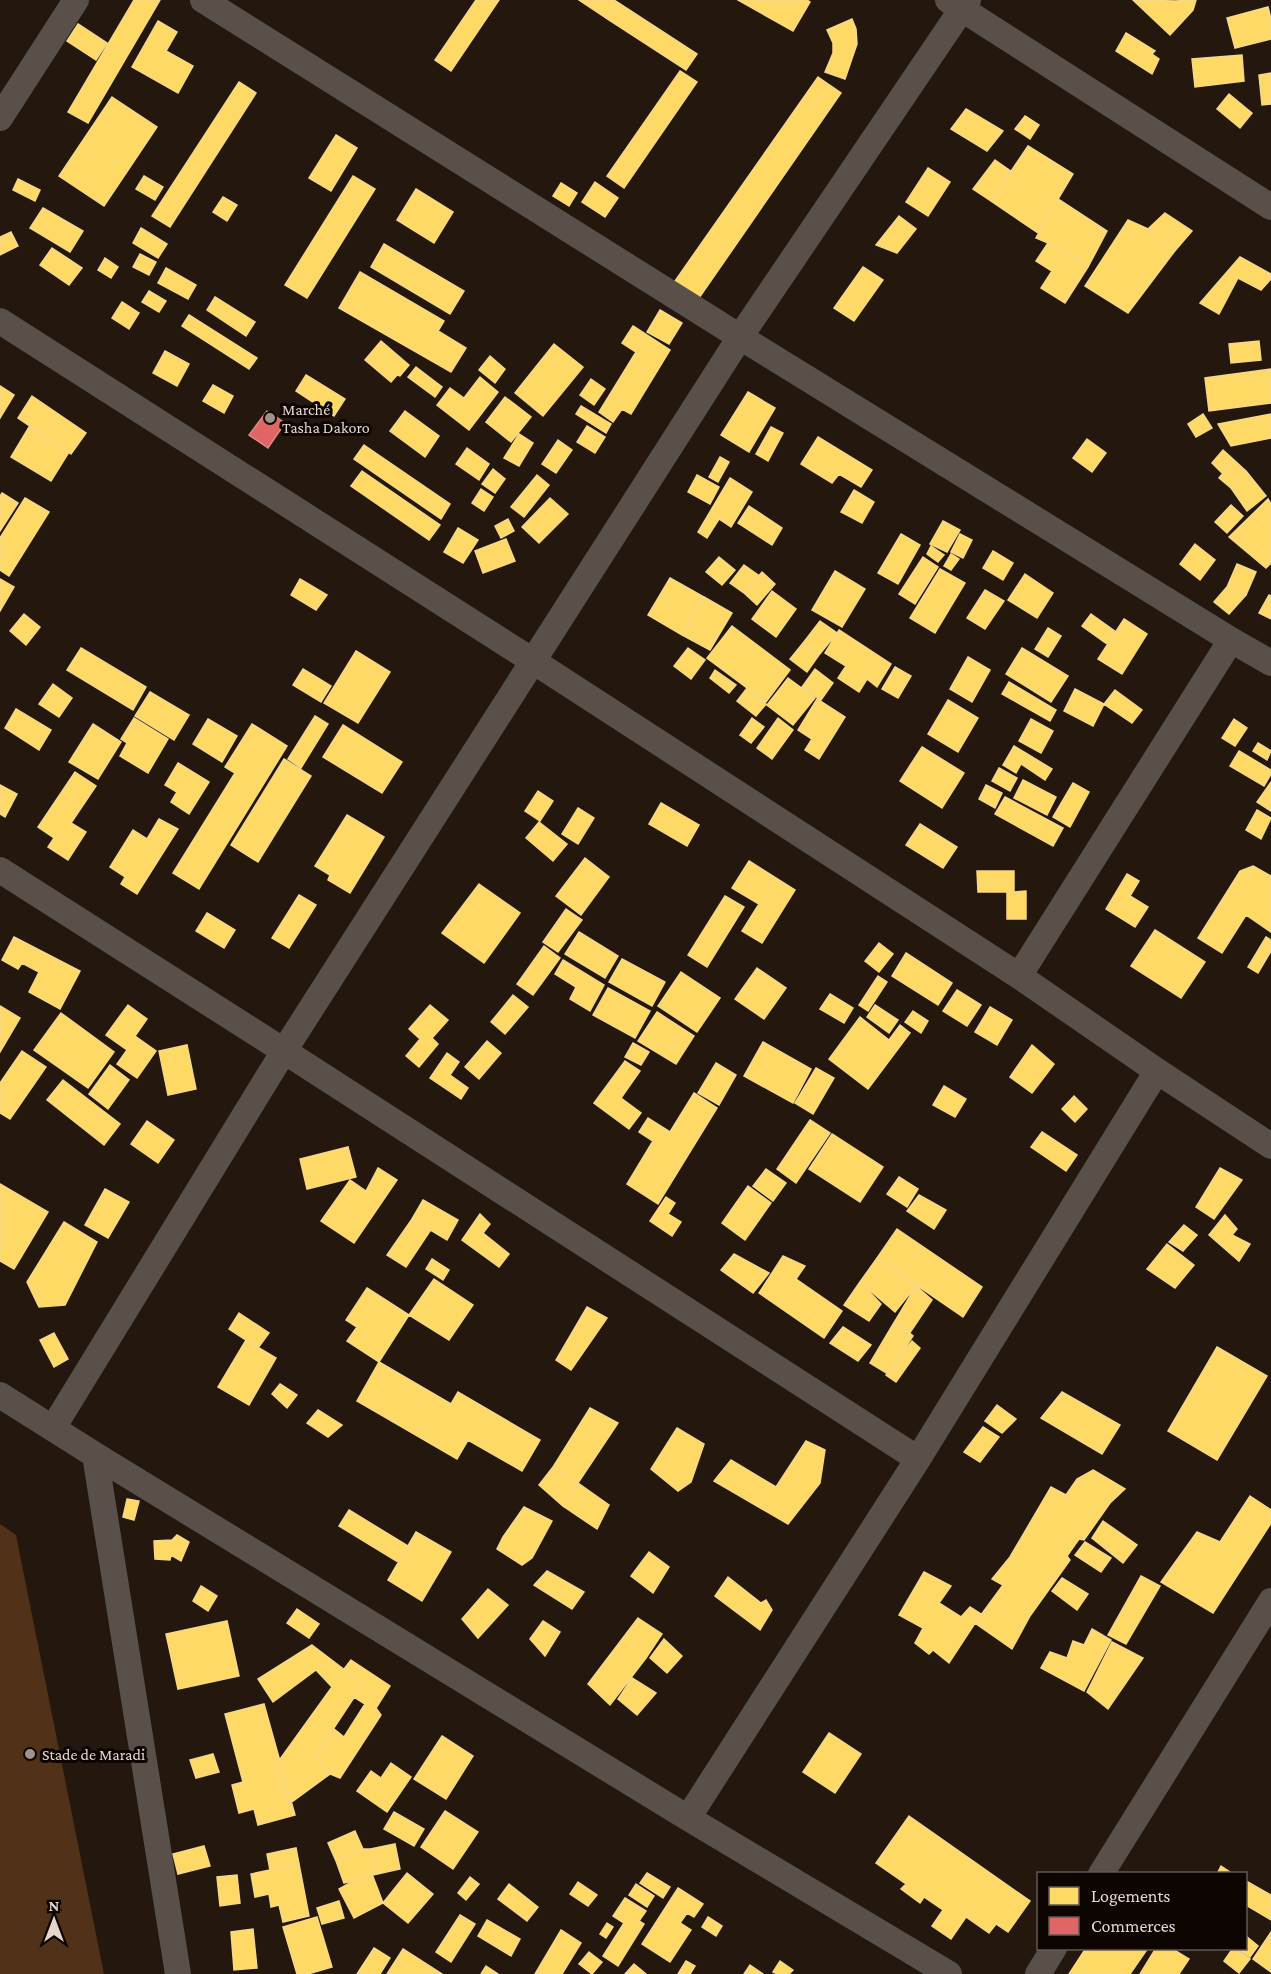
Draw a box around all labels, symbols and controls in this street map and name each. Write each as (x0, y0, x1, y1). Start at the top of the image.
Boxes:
place label: Marché Tasha Dakoro (282, 401, 370, 436)
marker: Marché Tasha Dakoro (263, 411, 277, 425)
place label: Stade de Maradi (42, 1746, 145, 1763)
marker: Stade de Maradi (23, 1747, 37, 1761)
legend (1037, 1872, 1247, 1950)
text: Logements (1091, 1886, 1170, 1906)
north arrow (24, 1890, 84, 1950)
text: N (49, 1897, 60, 1914)
text: Commerces (1091, 1916, 1176, 1936)

